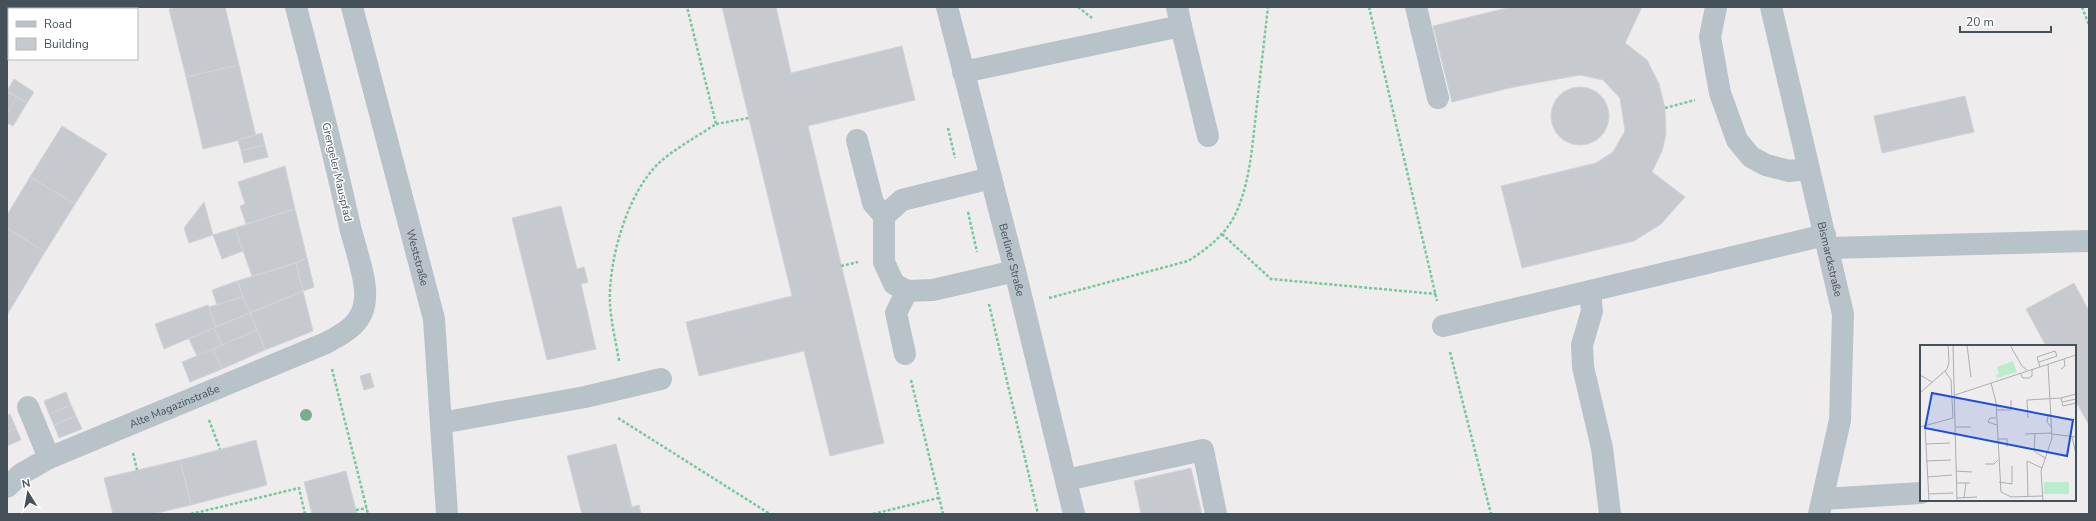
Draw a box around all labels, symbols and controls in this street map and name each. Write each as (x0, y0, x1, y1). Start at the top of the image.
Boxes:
legend (8, 8, 138, 60)
scale bar (1960, 8, 2051, 34)
text: 20 m (1966, 14, 1994, 30)
text: Road (44, 16, 72, 32)
text: Building (44, 36, 89, 52)
street label: Grengeler Mauspfad (318, 121, 356, 223)
street label: Bismarckstraße (1814, 220, 1846, 298)
street label: Berliner Straße (995, 222, 1028, 298)
street label: Weststraße (403, 228, 432, 288)
inset map (1920, 345, 2076, 501)
street label: Alte Magazinstraße (127, 380, 222, 431)
north arrow (8, 473, 48, 513)
text: N (21, 476, 32, 492)

